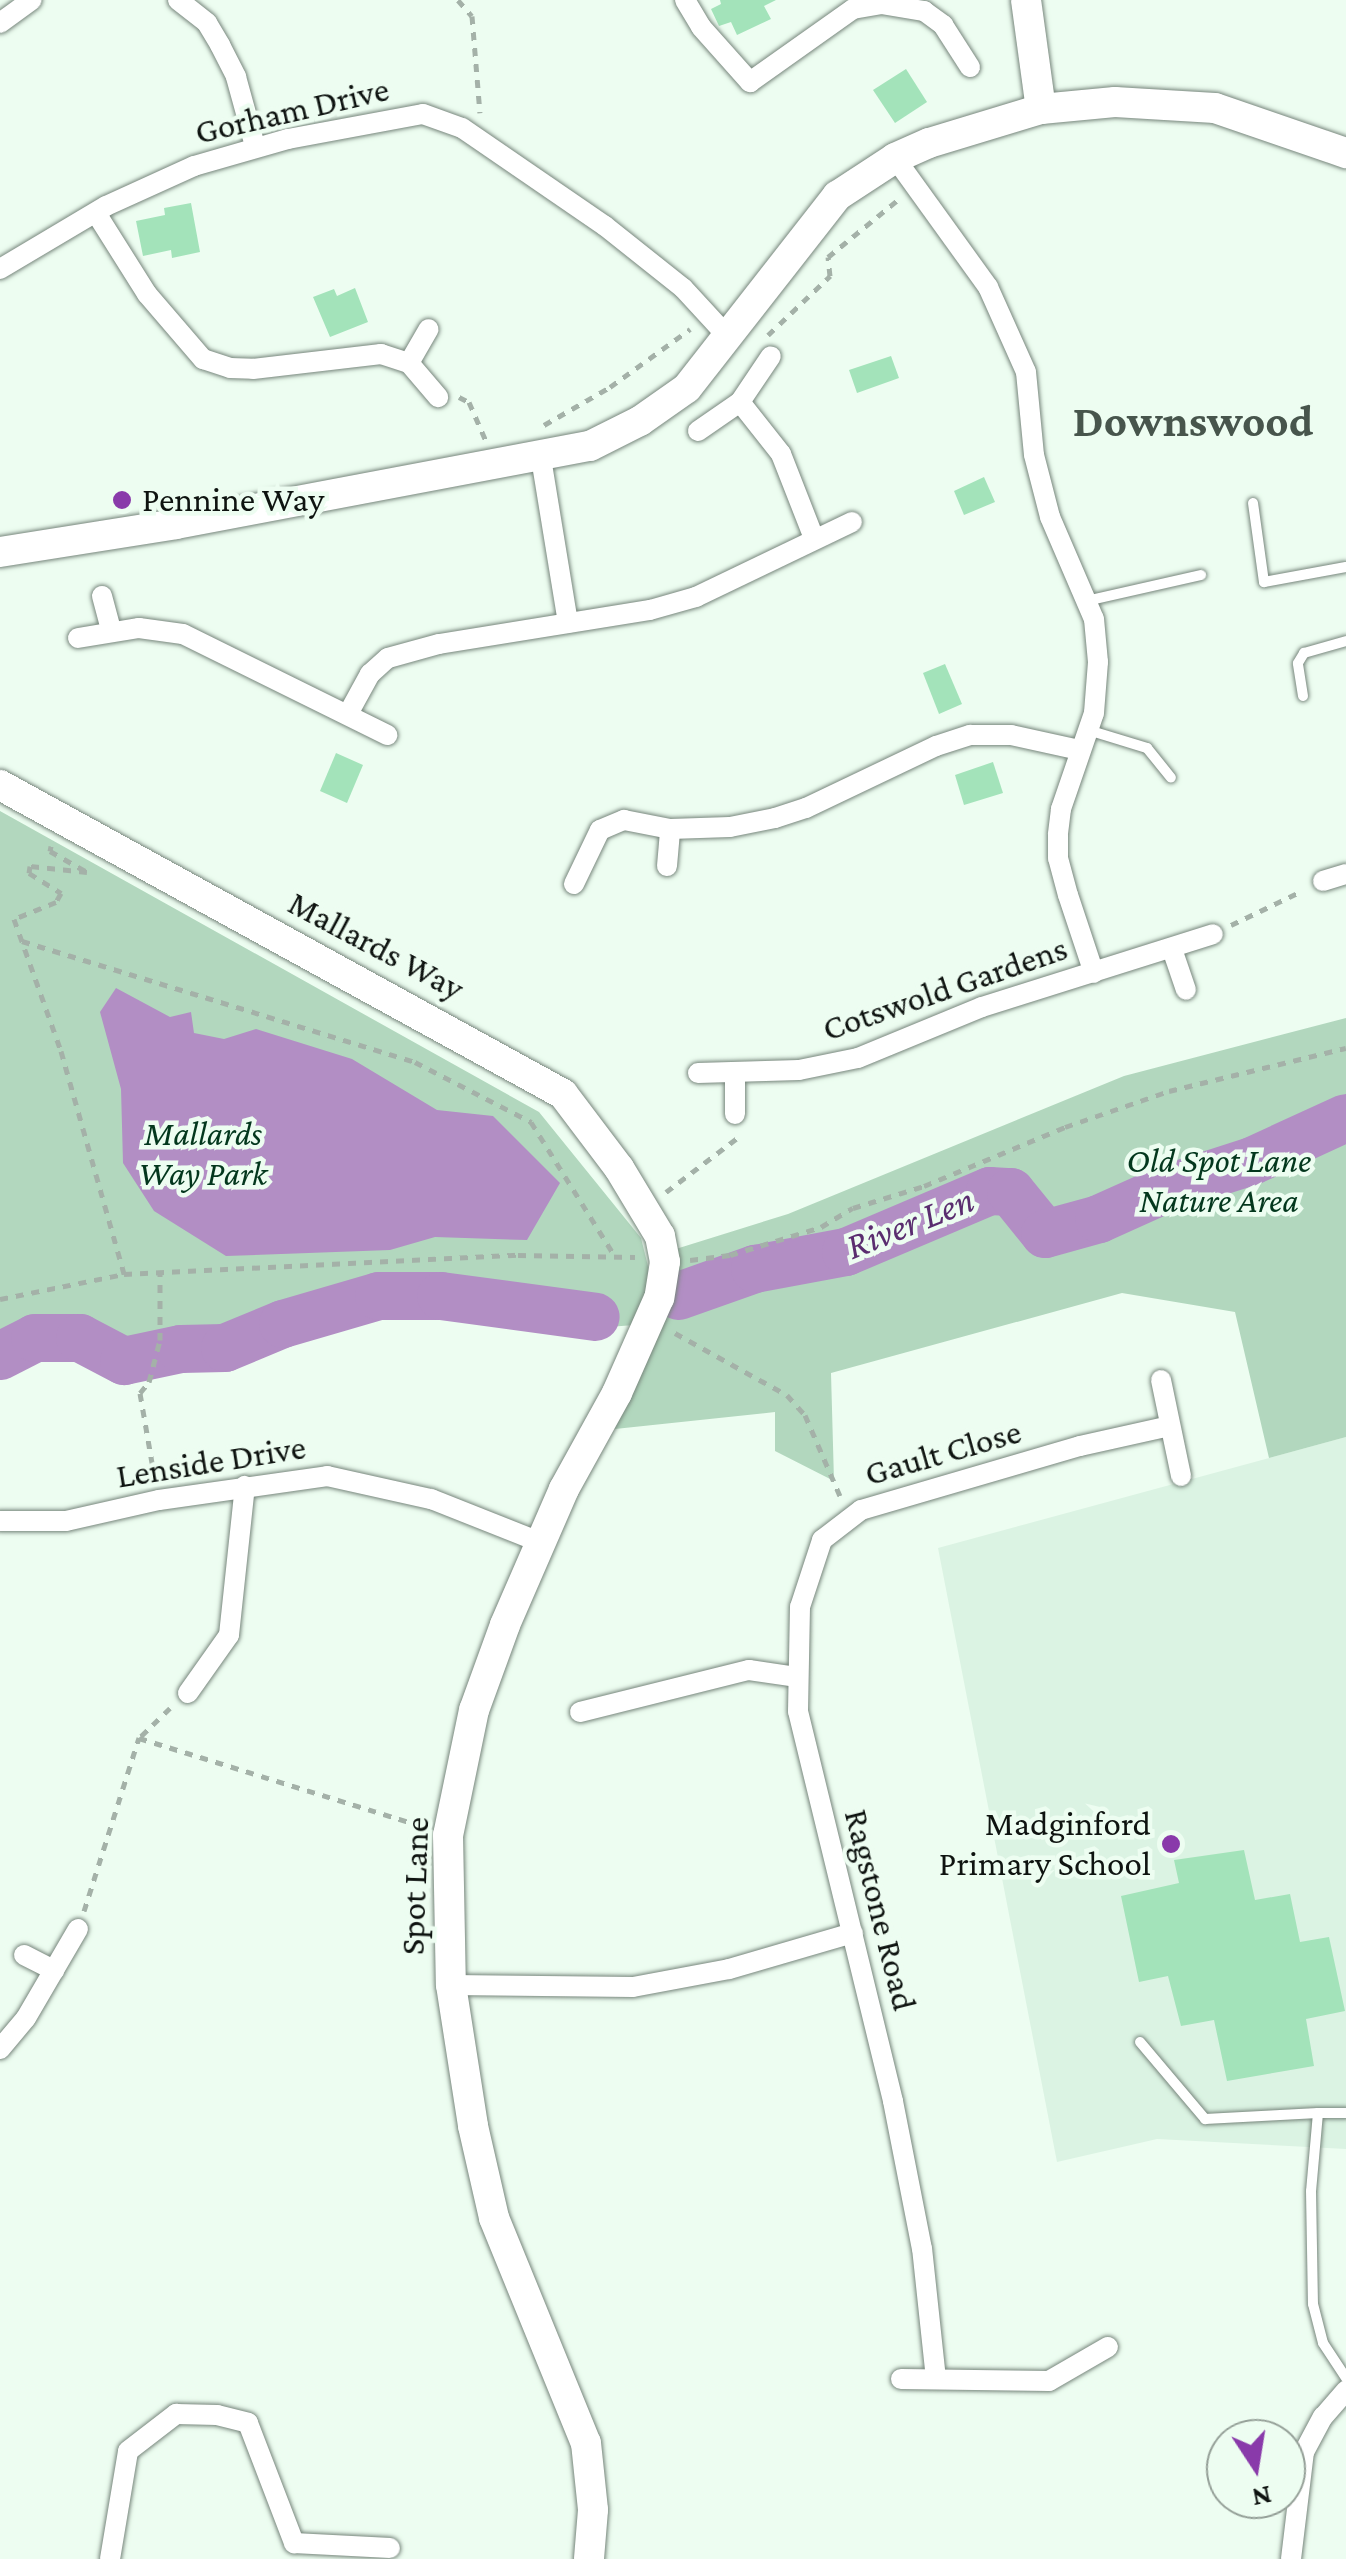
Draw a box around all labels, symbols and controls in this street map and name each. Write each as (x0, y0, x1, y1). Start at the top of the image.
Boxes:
street label: Gorham Drive (191, 68, 393, 154)
district label: Downswood (1073, 395, 1313, 449)
place label: Pennine Way (142, 479, 324, 521)
marker: Pennine Way (111, 489, 133, 511)
street label: Mallards Way (281, 882, 471, 1010)
street label: Cotswold Gardens (817, 927, 1073, 1051)
park label: Mallards Way Park (139, 1113, 267, 1195)
park label: Old Spot Lane Nature Area (1127, 1140, 1311, 1222)
water label: River Len (839, 1177, 981, 1269)
street label: Gault Close (860, 1411, 1026, 1495)
street label: Lenside Drive (113, 1426, 309, 1498)
place label: Madginford Primary School (939, 1803, 1151, 1885)
street label: Ragstone Road (835, 1805, 925, 2015)
street label: Spot Lane (392, 1816, 438, 1956)
marker: Madginford Primary School (1160, 1833, 1182, 1855)
north arrow (1206, 2419, 1306, 2519)
text: N (1249, 2480, 1274, 2514)

